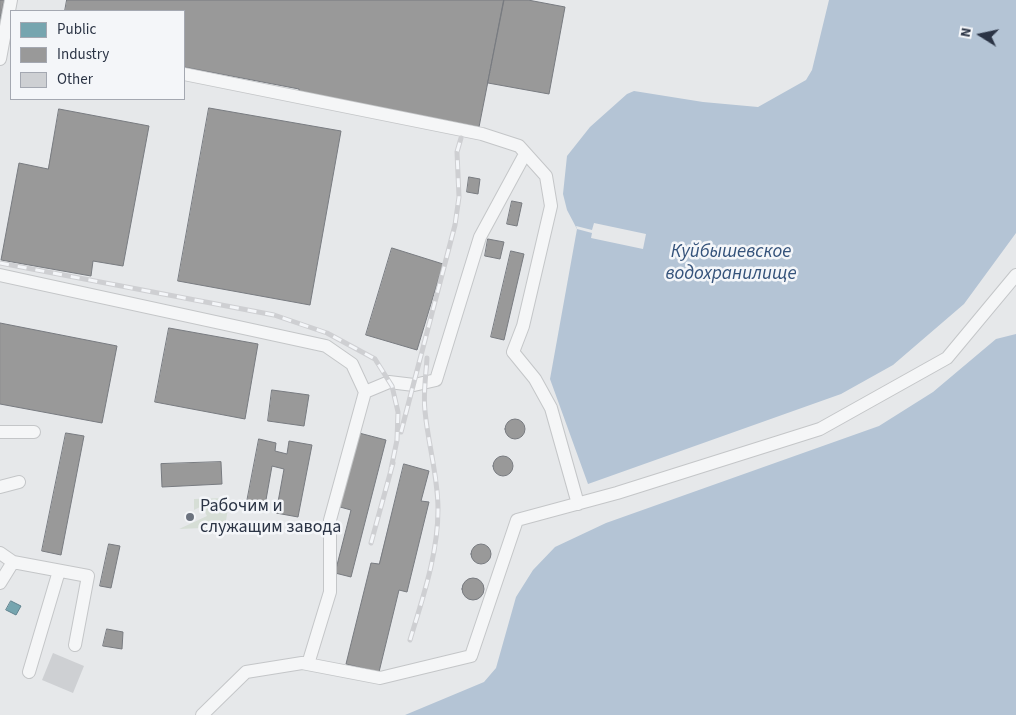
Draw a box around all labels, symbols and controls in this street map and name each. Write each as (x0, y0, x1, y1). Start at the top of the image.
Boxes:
legend (10, 10, 185, 100)
north arrow (956, 10, 1006, 60)
text: Public (57, 19, 96, 40)
text: N (956, 26, 977, 39)
text: Industry (57, 44, 109, 65)
text: Other (57, 69, 93, 90)
water label: Куйбышевское водохранилище (665, 242, 797, 286)
place label: Рабочим и служащим завода (200, 496, 341, 538)
marker: Рабочим и служащим завода (184, 511, 196, 523)

